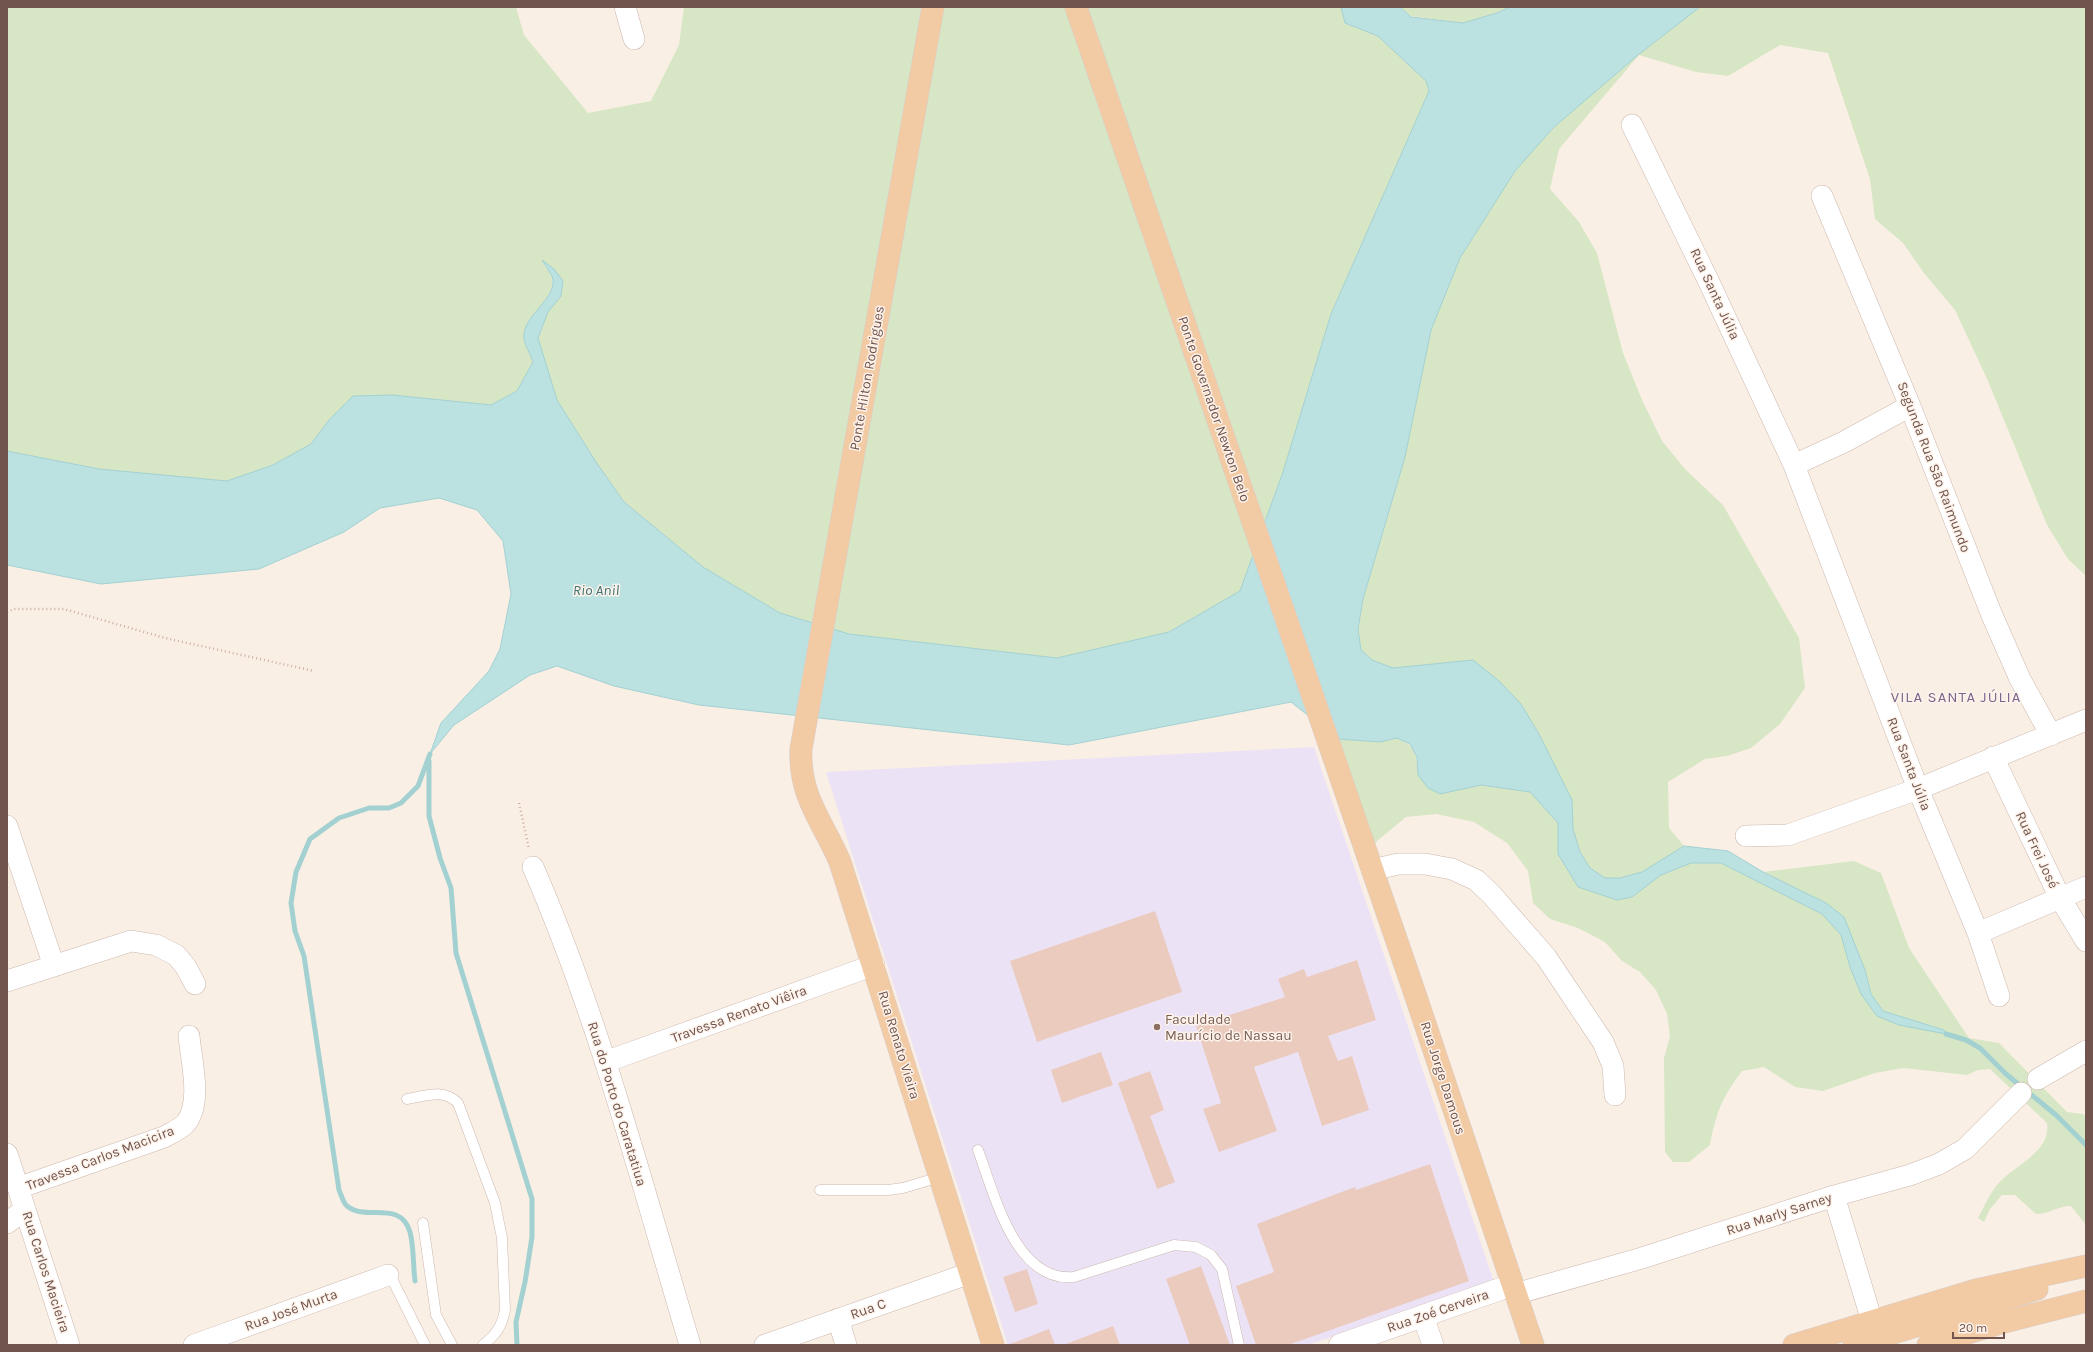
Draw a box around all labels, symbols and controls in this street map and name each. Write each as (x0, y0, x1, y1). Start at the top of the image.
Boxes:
street label: Rua Santa Júlia (1686, 246, 1744, 342)
street label: Ponte Hilton Rodrigues (846, 304, 888, 452)
street label: Ponte Governador Newton Belo (1174, 314, 1254, 504)
street label: Segunda Rua São Raimundo (1894, 379, 1974, 555)
water label: Rio Anil (573, 581, 620, 599)
district label: VILA SANTA JÚLIA (1891, 688, 2021, 706)
street label: Rua Santa Júlia (1883, 715, 1935, 813)
street label: Rua Frei José (2012, 809, 2062, 891)
street label: Travessa Renato Viêira (669, 982, 809, 1046)
street label: Rua Renato Vieira (874, 989, 924, 1101)
place label: Faculdade Maurício de Nassau (1165, 1011, 1292, 1044)
street label: Rua Jorge Damous (1417, 1019, 1469, 1137)
street label: Rua do Porto do Caratatiua (584, 1020, 650, 1188)
marker: Faculdade Maurício de Nassau (1152, 1022, 1162, 1032)
street label: Travessa Carlos Macicira (23, 1122, 177, 1194)
street label: Rua Marly Sarney (1724, 1189, 1834, 1239)
street label: Rua Carlos Macieira (18, 1209, 74, 1335)
street label: Rua José Murta (242, 1285, 340, 1335)
street label: Rua Zoé Cerveira (1385, 1286, 1491, 1336)
street label: Rua C (848, 1295, 888, 1323)
scale bar (1953, 1314, 2004, 1340)
text: 20 m (1959, 1321, 1987, 1335)

